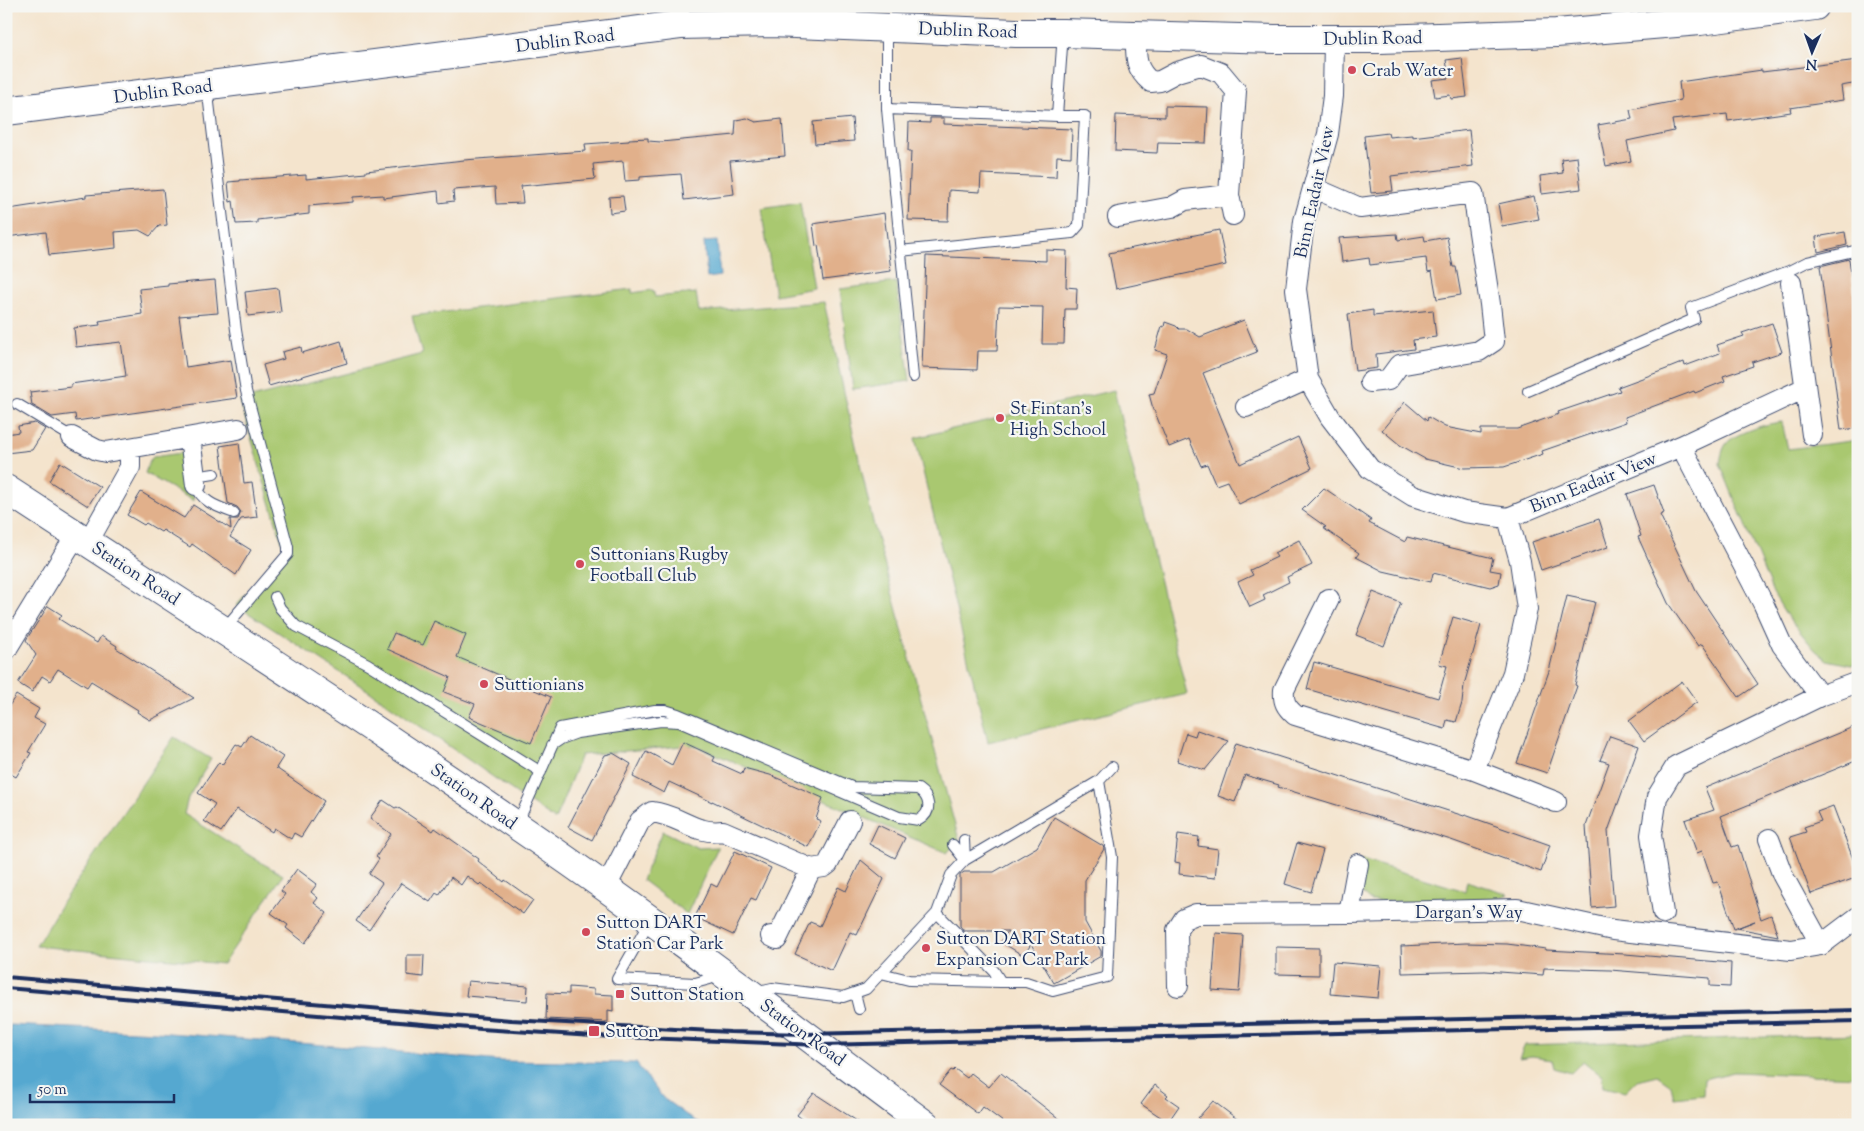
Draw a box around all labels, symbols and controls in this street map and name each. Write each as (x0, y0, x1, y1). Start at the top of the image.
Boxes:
street label: Dublin Road (918, 17, 1018, 47)
street label: Dublin Road (514, 23, 616, 61)
street label: Dublin Road (1323, 26, 1423, 54)
north arrow (1786, 28, 1836, 78)
text: N (1806, 53, 1818, 73)
place label: Crab Water (1362, 59, 1453, 85)
marker: Crab Water (1346, 64, 1358, 76)
street label: Dublin Road (112, 74, 214, 112)
street label: Binn Eadair View (1289, 123, 1343, 261)
place label: St Fintan's High School (1010, 397, 1106, 444)
marker: St Fintan's High School (994, 412, 1006, 424)
street label: Binn Eadair View (1526, 446, 1662, 521)
street label: Station Road (85, 536, 184, 613)
place label: Suttonians Rugby Football Club (590, 543, 729, 590)
marker: Suttonians Rugby Football Club (574, 558, 586, 570)
place label: Suttionians (494, 673, 584, 699)
marker: Suttionians (478, 678, 490, 690)
street label: Station Road (424, 758, 522, 837)
street label: Dargan's Way (1415, 901, 1523, 927)
place label: Sutton DART Station Car Park (596, 911, 724, 958)
marker: Sutton DART Station Car Park (580, 926, 592, 938)
place label: Sutton DART Station Expansion Car Park (936, 927, 1107, 974)
marker: Sutton DART Station Expansion Car Park (920, 942, 932, 954)
place label: Sutton Station (630, 983, 745, 1009)
marker: Sutton Station (614, 988, 626, 1000)
street label: Station Road (753, 993, 850, 1074)
place label: Sutton (605, 1020, 659, 1046)
marker: Sutton (587, 1024, 601, 1038)
scale bar (30, 1071, 174, 1103)
text: 50 m (37, 1080, 67, 1101)

